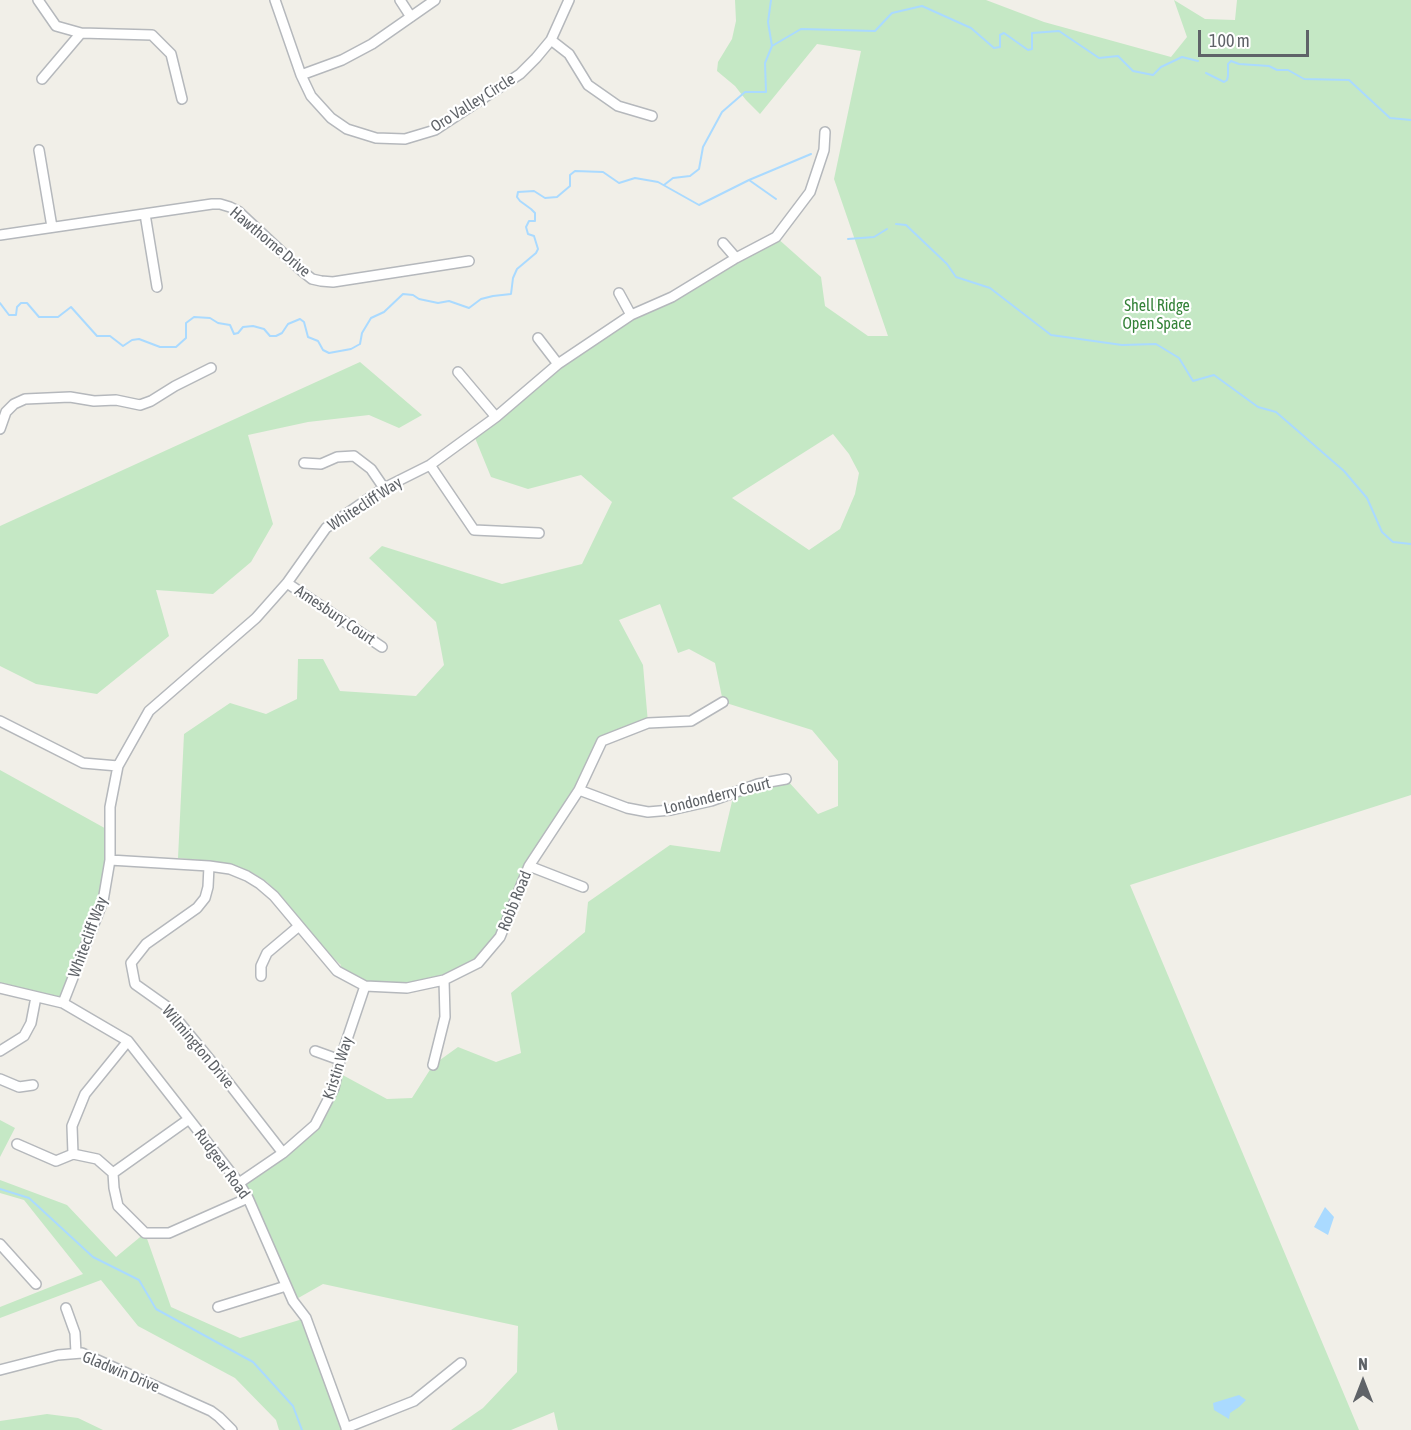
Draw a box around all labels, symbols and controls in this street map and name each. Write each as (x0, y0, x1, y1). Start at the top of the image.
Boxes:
scale bar (1201, 18, 1312, 56)
text: 100 m (1209, 30, 1250, 51)
street label: Oro Valley Circle (427, 70, 519, 136)
street label: Hawthorne Drive (226, 203, 314, 281)
park label: Shell Ridge Open Space (1122, 296, 1192, 334)
street label: Whitecliff Way (324, 473, 406, 535)
street label: Amesbury Court (291, 581, 379, 649)
street label: Londonderry Court (662, 773, 772, 819)
street label: Robb Road (494, 868, 536, 934)
street label: Whitecliff Way (65, 894, 111, 980)
street label: Wilmington Drive (158, 1002, 238, 1092)
street label: Kristin Way (319, 1034, 357, 1102)
street label: Rudgear Road (190, 1125, 254, 1203)
street label: Gladwin Drive (80, 1347, 162, 1397)
north arrow (1333, 1352, 1393, 1412)
text: N (1358, 1355, 1368, 1373)

